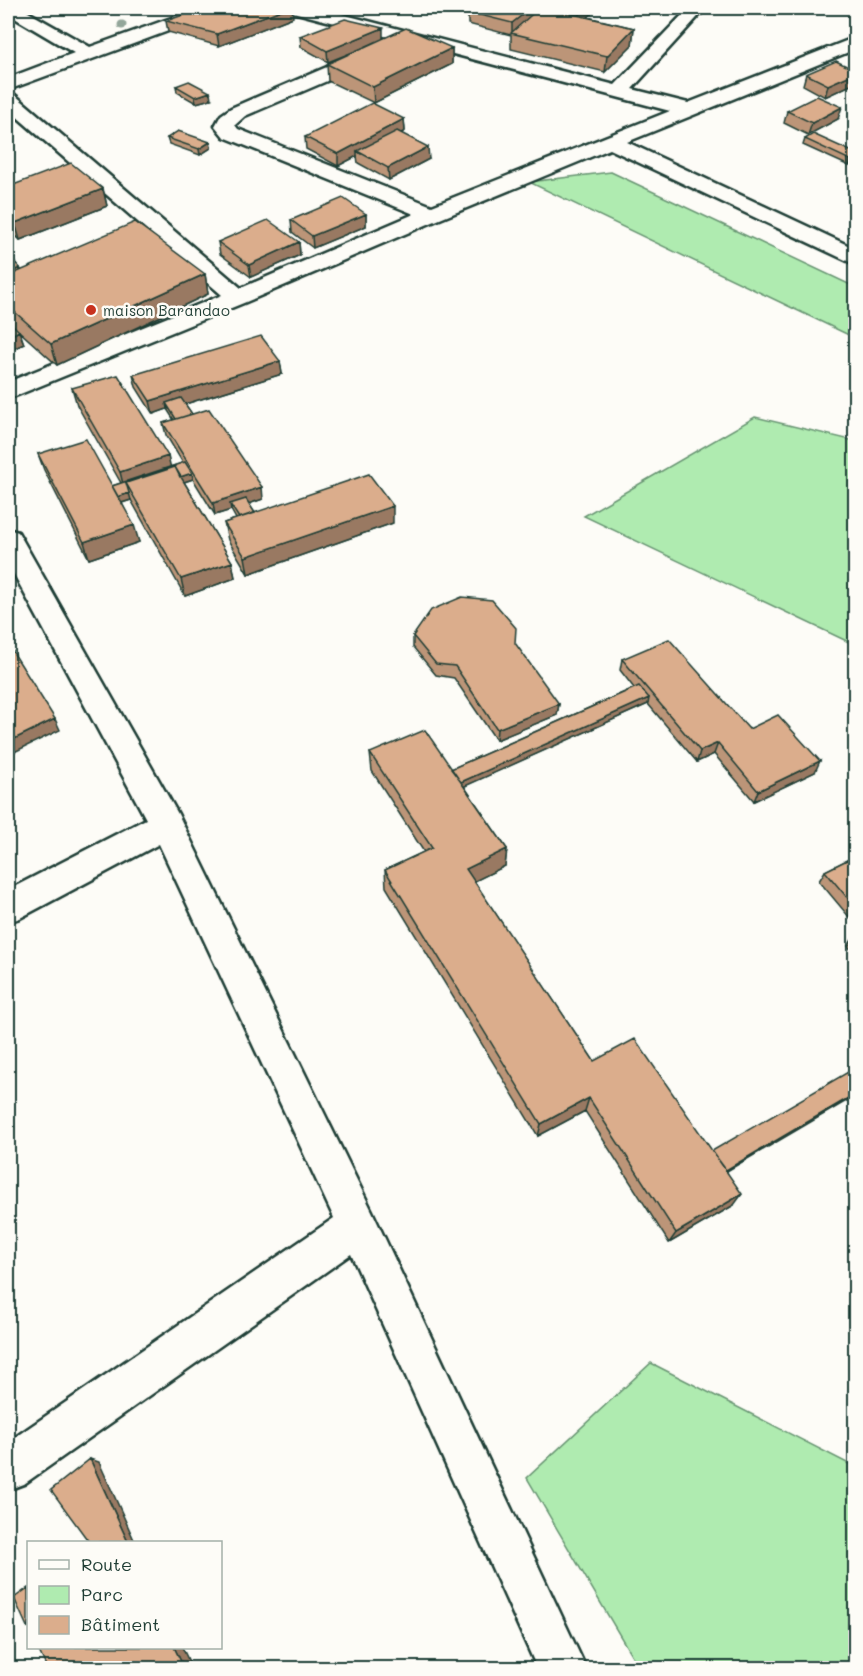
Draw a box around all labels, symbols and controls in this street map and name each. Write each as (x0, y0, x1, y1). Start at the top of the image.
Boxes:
place label: maison Barandao (103, 300, 230, 320)
marker: maison Barandao (84, 303, 98, 317)
legend (27, 1541, 222, 1649)
text: Route (81, 1552, 132, 1576)
text: Parc (81, 1582, 123, 1606)
text: Bâtiment (81, 1612, 160, 1636)

